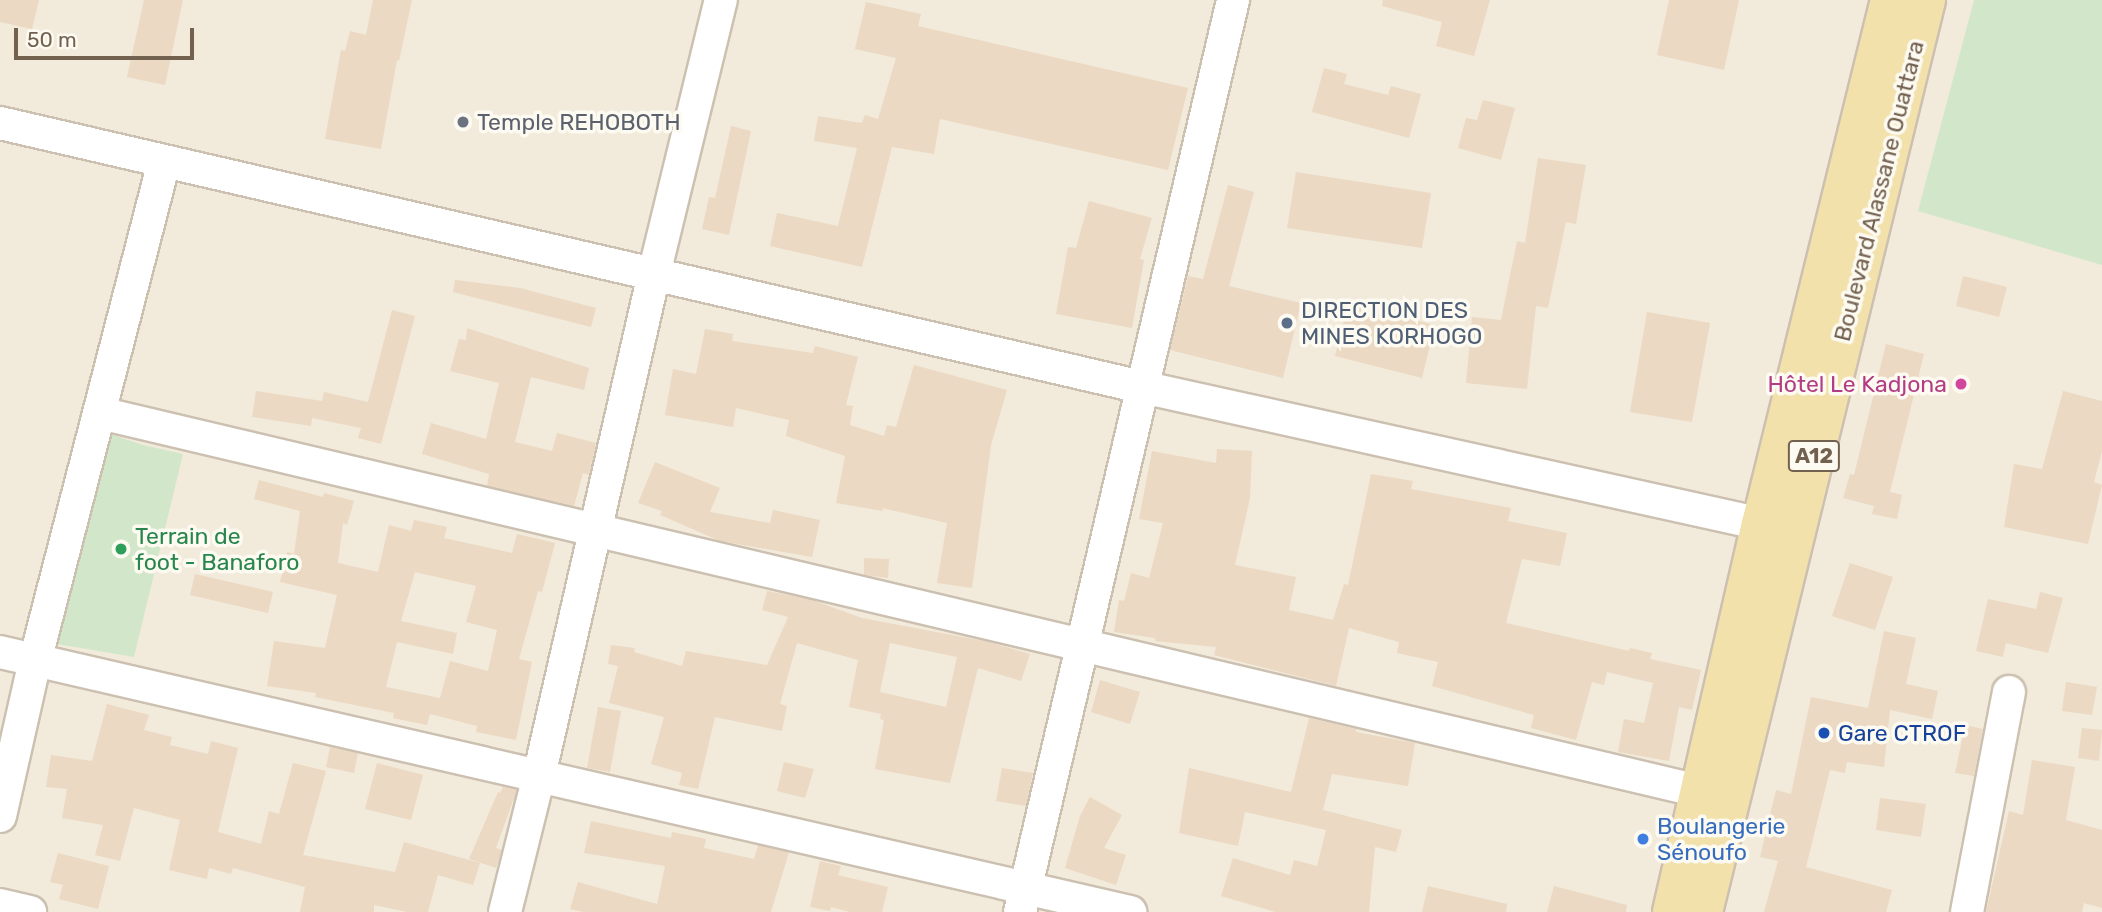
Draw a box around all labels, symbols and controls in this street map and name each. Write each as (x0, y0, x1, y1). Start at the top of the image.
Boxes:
scale bar (18, 14, 198, 58)
text: 50 m (27, 27, 77, 52)
street label: Boulevard Alassane Ouattara (1828, 38, 1930, 344)
place label: Temple REHOBOTH (477, 108, 681, 136)
marker: Temple REHOBOTH (455, 114, 471, 130)
place label: DIRECTION DES MINES KORHOGO (1301, 296, 1482, 350)
marker: DIRECTION DES MINES KORHOGO (1279, 315, 1295, 331)
place label: Hôtel Le Kadjona (1767, 370, 1947, 398)
marker: Hôtel Le Kadjona (1953, 376, 1969, 392)
road number: A12 (1788, 438, 1840, 474)
place label: Terrain de foot - Banaforo (135, 522, 299, 576)
marker: Terrain de foot - Banaforo (113, 541, 129, 557)
place label: Gare CTROF (1838, 719, 1966, 747)
marker: Gare CTROF (1816, 725, 1832, 741)
place label: Boulangerie Sénoufo (1657, 812, 1785, 866)
marker: Boulangerie Sénoufo (1635, 831, 1651, 847)

